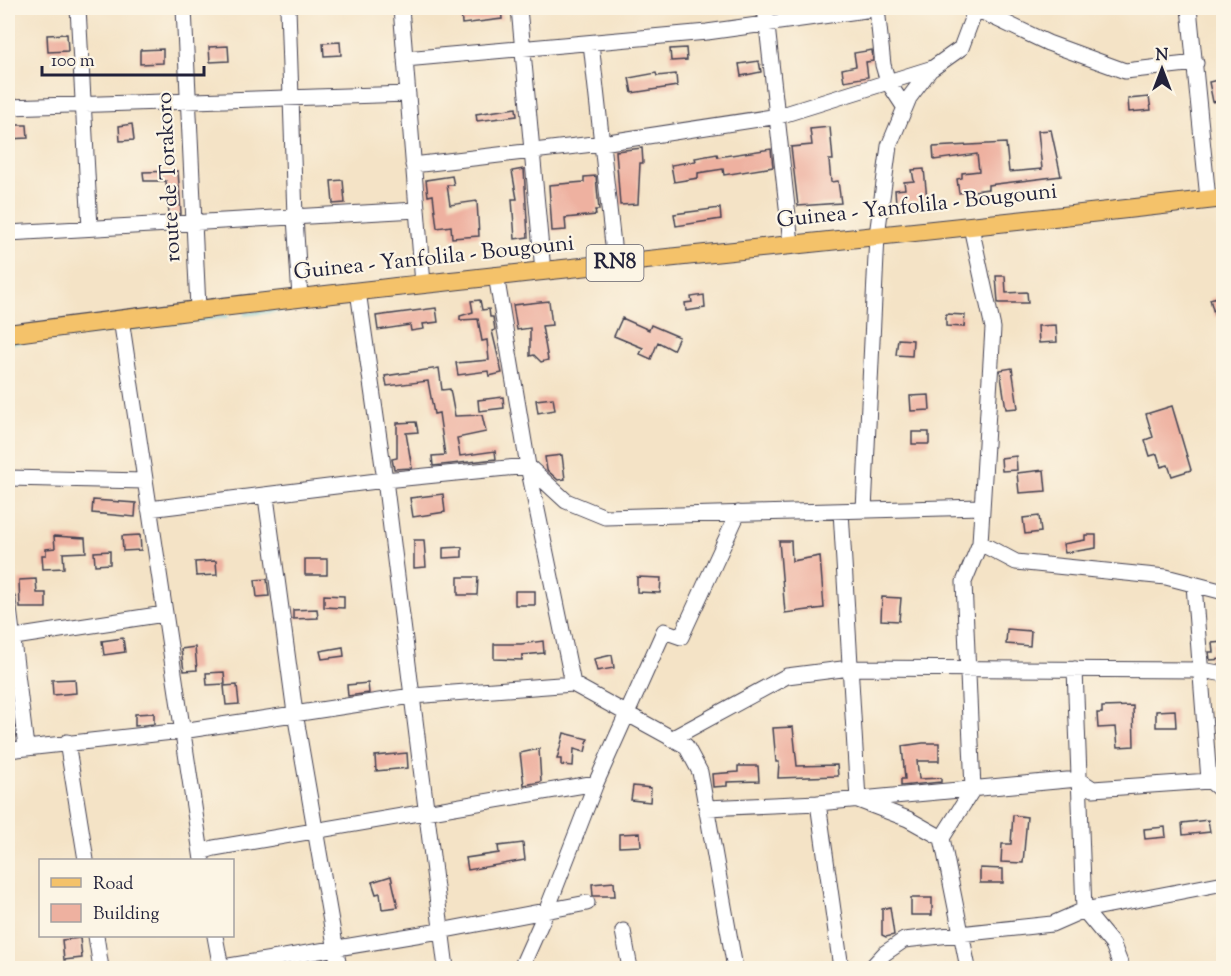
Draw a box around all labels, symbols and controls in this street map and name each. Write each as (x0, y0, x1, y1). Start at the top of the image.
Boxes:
scale bar (42, 39, 204, 77)
north arrow (1132, 39, 1192, 99)
text: N (1156, 45, 1169, 68)
text: 100 m (51, 49, 95, 75)
street label: route de Torakoro (150, 91, 190, 263)
street label: Guinea - Yanfolila - Bougouni (775, 176, 1059, 238)
street label: Guinea - Yanfolila - Bougouni (292, 228, 576, 290)
road number: RN8 (586, 245, 644, 281)
legend (39, 859, 234, 937)
text: Road (93, 872, 133, 898)
text: Building (93, 902, 159, 928)

